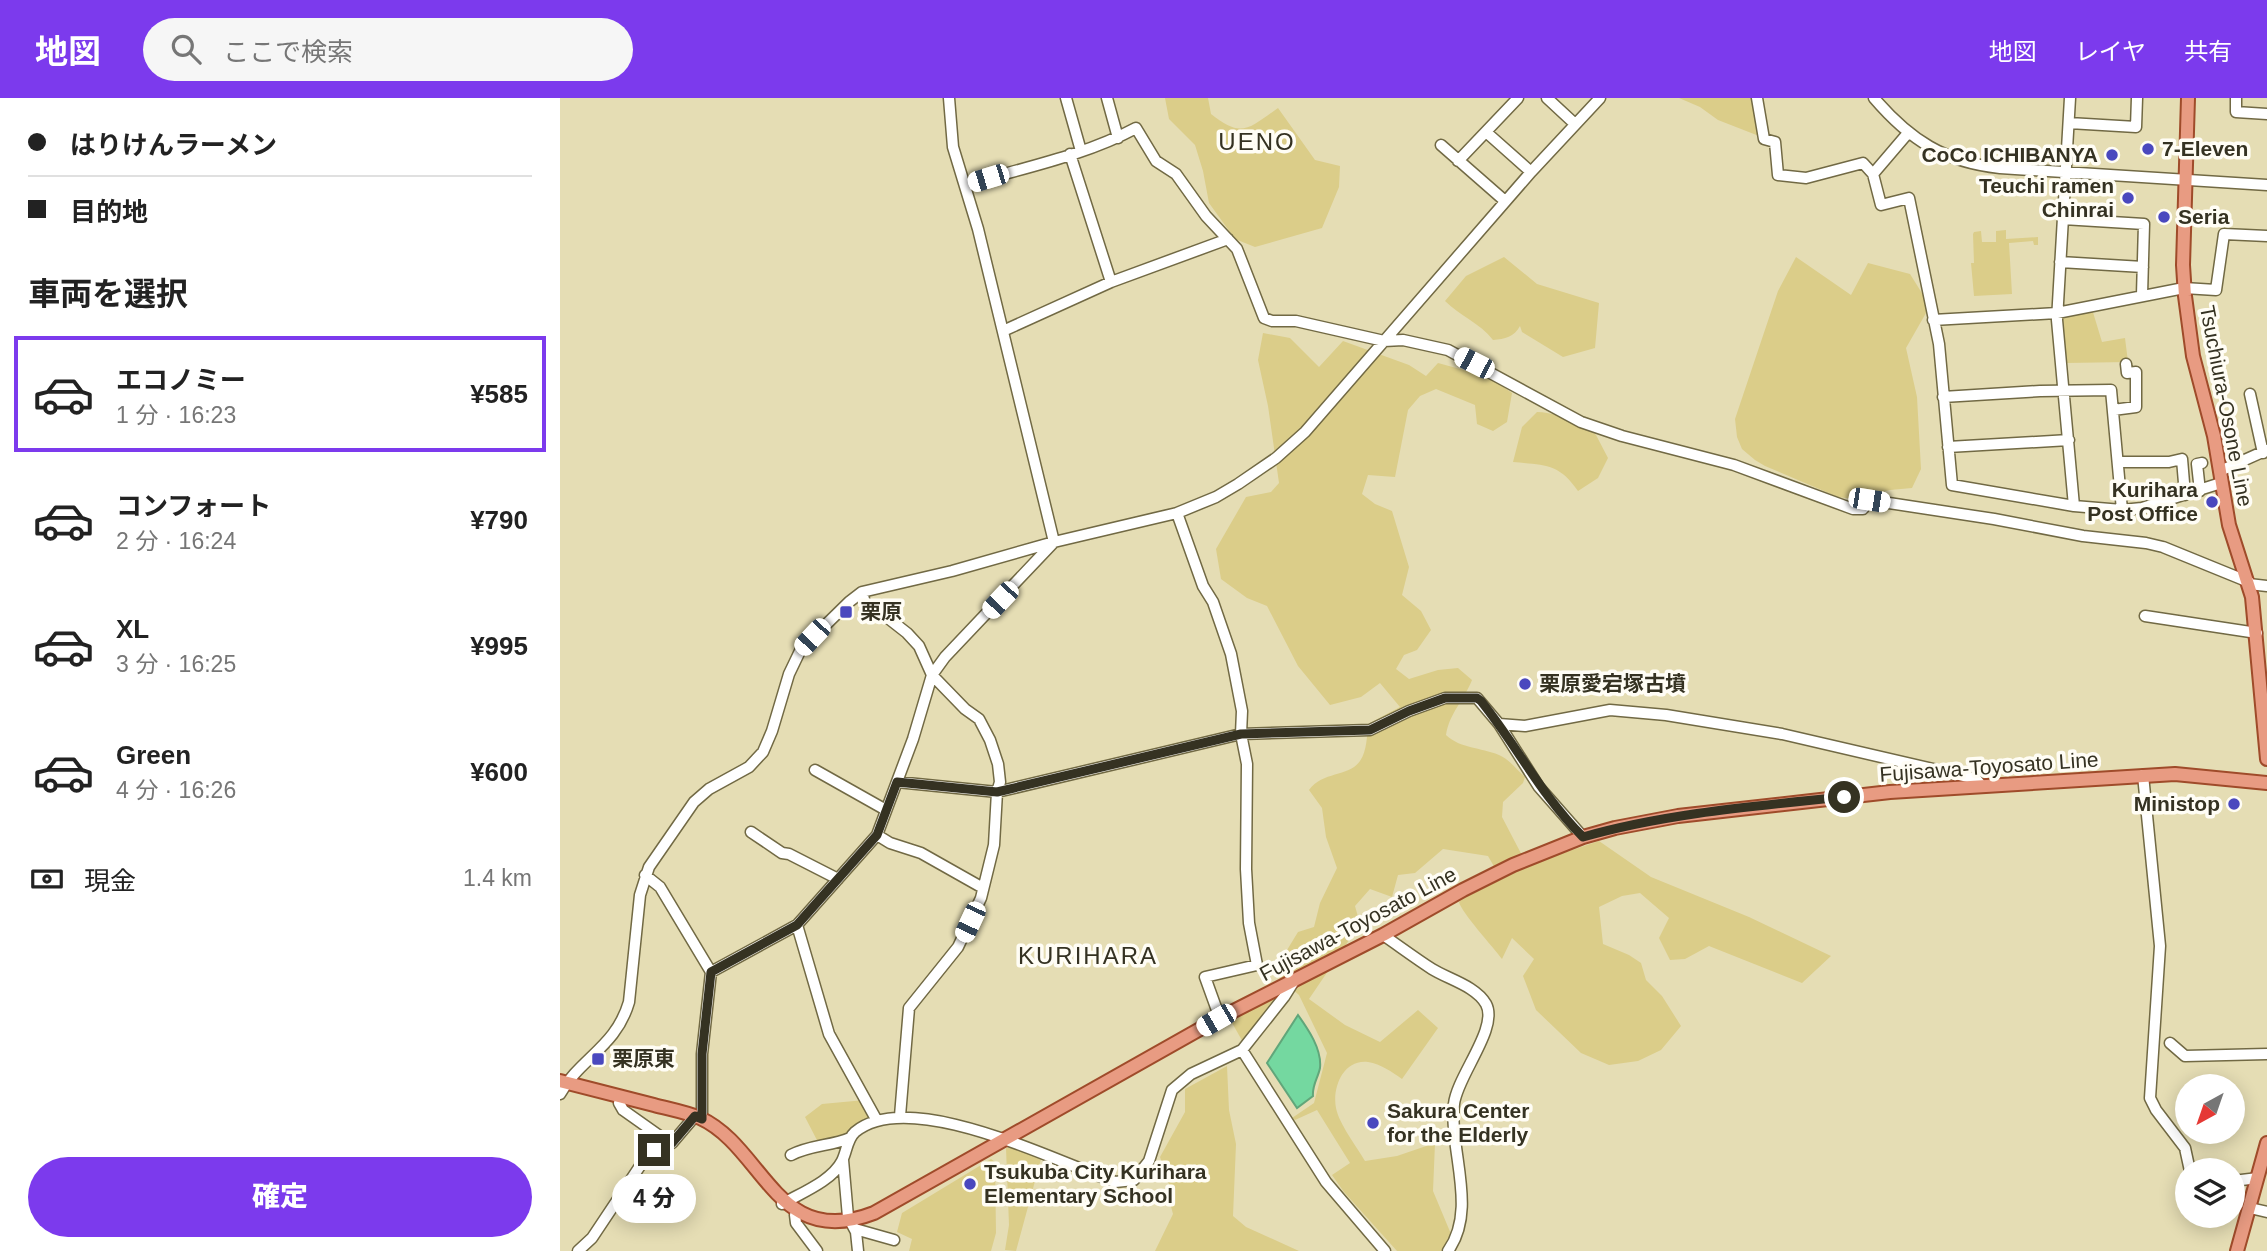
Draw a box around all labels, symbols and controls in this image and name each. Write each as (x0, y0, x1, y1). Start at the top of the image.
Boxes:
search box (143, 18, 633, 81)
icon: search (167, 30, 205, 68)
text: 地図 (35, 33, 101, 70)
text: ここで検索 (223, 37, 353, 67)
text: 地図 (1989, 38, 2037, 65)
text: レイヤ (2075, 38, 2146, 65)
text: 共有 (2184, 38, 2232, 65)
district label: UENO (1218, 128, 1296, 155)
text: はりけんラーメン (70, 130, 277, 160)
place label: 7-Eleven (2162, 137, 2248, 160)
marker: 7-Eleven (2140, 141, 2156, 157)
place label: CoCo ICHIBANYA (1921, 143, 2098, 166)
marker: CoCo ICHIBANYA (2104, 147, 2120, 163)
car (965, 162, 1012, 194)
place label: Teuchi ramen Chinrai (1979, 174, 2114, 221)
marker: Teuchi ramen Chinrai (2120, 190, 2136, 206)
text: 目的地 (70, 197, 148, 227)
place label: Seria (2178, 205, 2230, 228)
marker: Seria (2156, 209, 2172, 225)
text: 車両を選択 (28, 276, 188, 312)
street label: Tsuchiura-Osone Line (2196, 303, 2257, 508)
car (1451, 344, 1498, 382)
icon: car (32, 363, 95, 426)
text: エコノミー (116, 365, 246, 395)
text: ¥585 (470, 379, 528, 409)
text: 1 分 · 16:23 (116, 402, 236, 428)
place label: Kurihara Post Office (2087, 478, 2198, 525)
car (1847, 486, 1892, 514)
icon: car (32, 489, 95, 552)
text: コンフォート (116, 491, 271, 521)
marker: Kurihara Post Office (2204, 494, 2220, 510)
text: ¥790 (470, 505, 528, 535)
text: 2 分 · 16:24 (116, 528, 236, 554)
car (978, 577, 1023, 623)
place label: 栗原 (860, 600, 902, 623)
marker: 栗原 (838, 604, 854, 620)
text: XL (116, 614, 149, 644)
car (790, 614, 835, 660)
icon: car (32, 615, 95, 678)
text: ¥995 (470, 631, 528, 661)
text: 3 分 · 16:25 (116, 651, 236, 677)
place label: 栗原愛宕塚古墳 (1539, 672, 1686, 695)
marker: 栗原愛宕塚古墳 (1517, 676, 1533, 692)
text: Green (116, 740, 191, 770)
icon: car (32, 741, 95, 804)
street label: Fujisawa-Toyosato Line (1879, 747, 2099, 786)
text: ¥600 (470, 757, 528, 787)
text: 4 分 · 16:26 (116, 777, 236, 803)
route start (1828, 781, 1860, 813)
place label: Ministop (2134, 792, 2220, 815)
marker: Ministop (2226, 796, 2242, 812)
icon: cash (28, 860, 66, 898)
street label: Fujisawa-Toyosato Line (1255, 862, 1460, 985)
text: 1.4 km (463, 865, 532, 891)
text: 現金 (84, 866, 136, 896)
car (952, 899, 989, 945)
district label: KURIHARA (1018, 942, 1158, 969)
car (1193, 1000, 1240, 1040)
place label: 栗原東 (612, 1047, 675, 1070)
marker: 栗原東 (590, 1051, 606, 1067)
north arrow (2175, 1074, 2245, 1144)
map controls (2175, 1074, 2245, 1228)
place label: Sakura Center for the Elderly (1387, 1099, 1529, 1146)
marker: Sakura Center for the Elderly (1365, 1115, 1381, 1131)
route end (638, 1134, 670, 1166)
button: 確定 (28, 1157, 532, 1237)
button: layers (2175, 1158, 2245, 1228)
place label: Tsukuba City Kurihara Elementary School (984, 1160, 1207, 1207)
callout: 4 分 (612, 1174, 696, 1224)
marker: Tsukuba City Kurihara Elementary School (962, 1176, 978, 1192)
text: 4 分 (633, 1185, 675, 1211)

